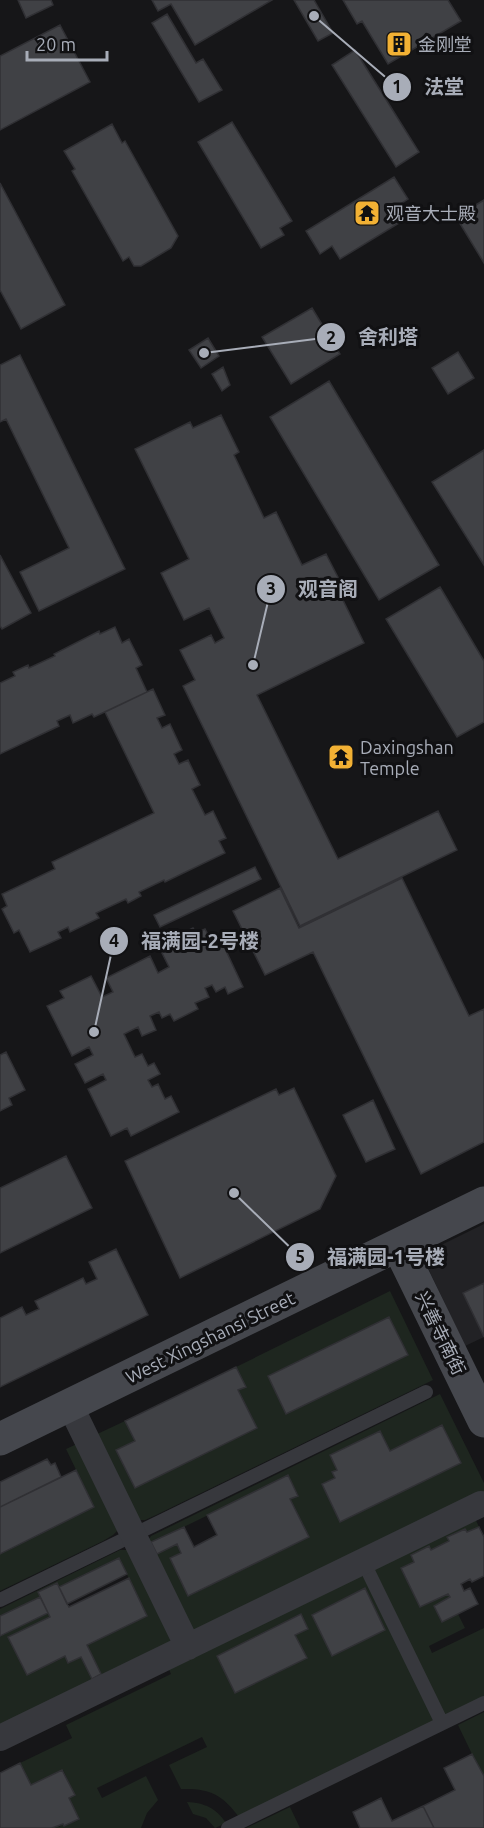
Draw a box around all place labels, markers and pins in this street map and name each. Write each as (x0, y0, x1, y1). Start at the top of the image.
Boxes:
building icon: 金刚堂 (384, 29, 414, 59)
place label: 金刚堂 (418, 34, 472, 54)
callout: 法堂 (382, 68, 476, 106)
temple icon: 观音大士殿 (352, 198, 382, 228)
place label: 观音大士殿 (386, 203, 476, 223)
callout: 舍利塔 (316, 318, 430, 356)
callout: 观音阁 (256, 570, 370, 608)
place label: Daxingshan Temple (360, 737, 454, 778)
temple icon: Daxingshan Temple (326, 742, 356, 772)
callout: 福满园-2号楼 (99, 922, 271, 960)
callout: 福满园-1号楼 (285, 1238, 457, 1276)

